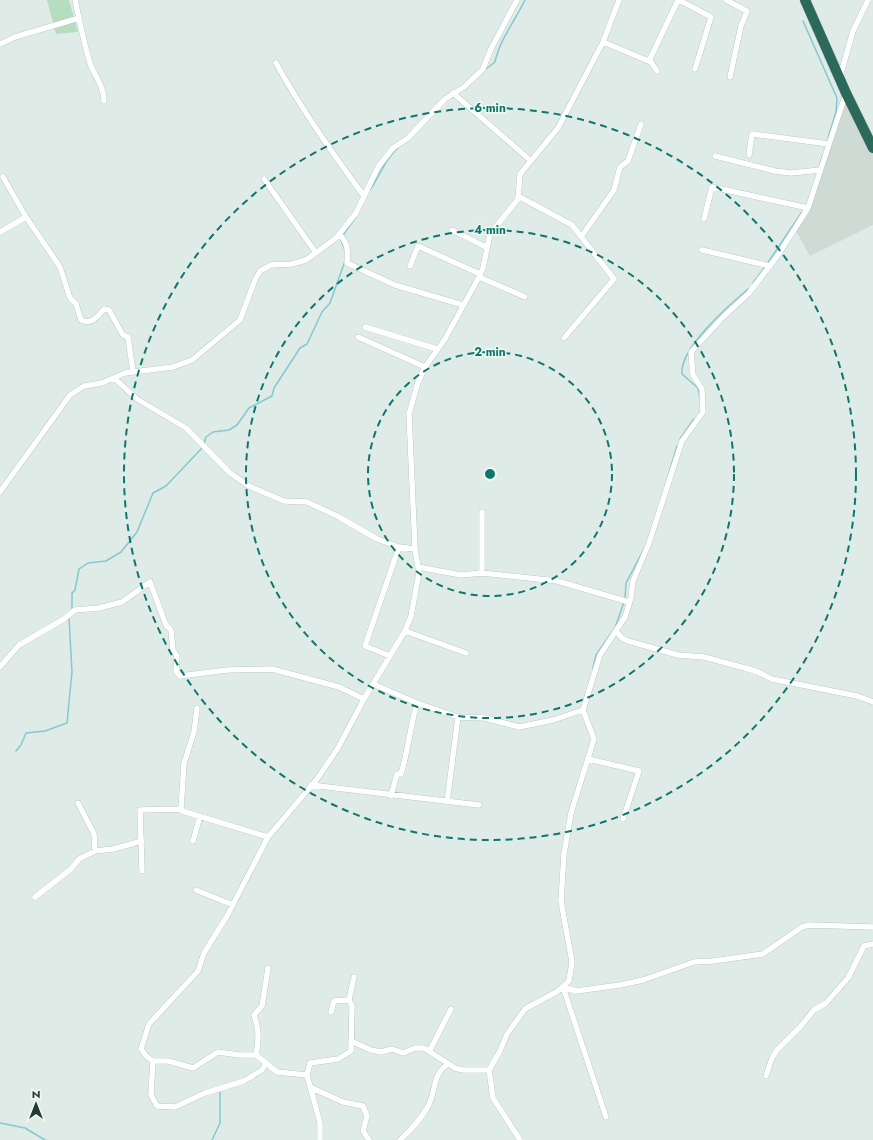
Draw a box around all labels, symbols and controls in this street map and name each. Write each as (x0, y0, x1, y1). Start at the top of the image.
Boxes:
text: 6 min (474, 99, 506, 117)
text: 4 min (474, 221, 506, 239)
text: 2 min (474, 343, 506, 361)
centre of rings (483, 467, 497, 481)
north arrow (16, 1084, 56, 1124)
text: N (32, 1086, 40, 1102)

